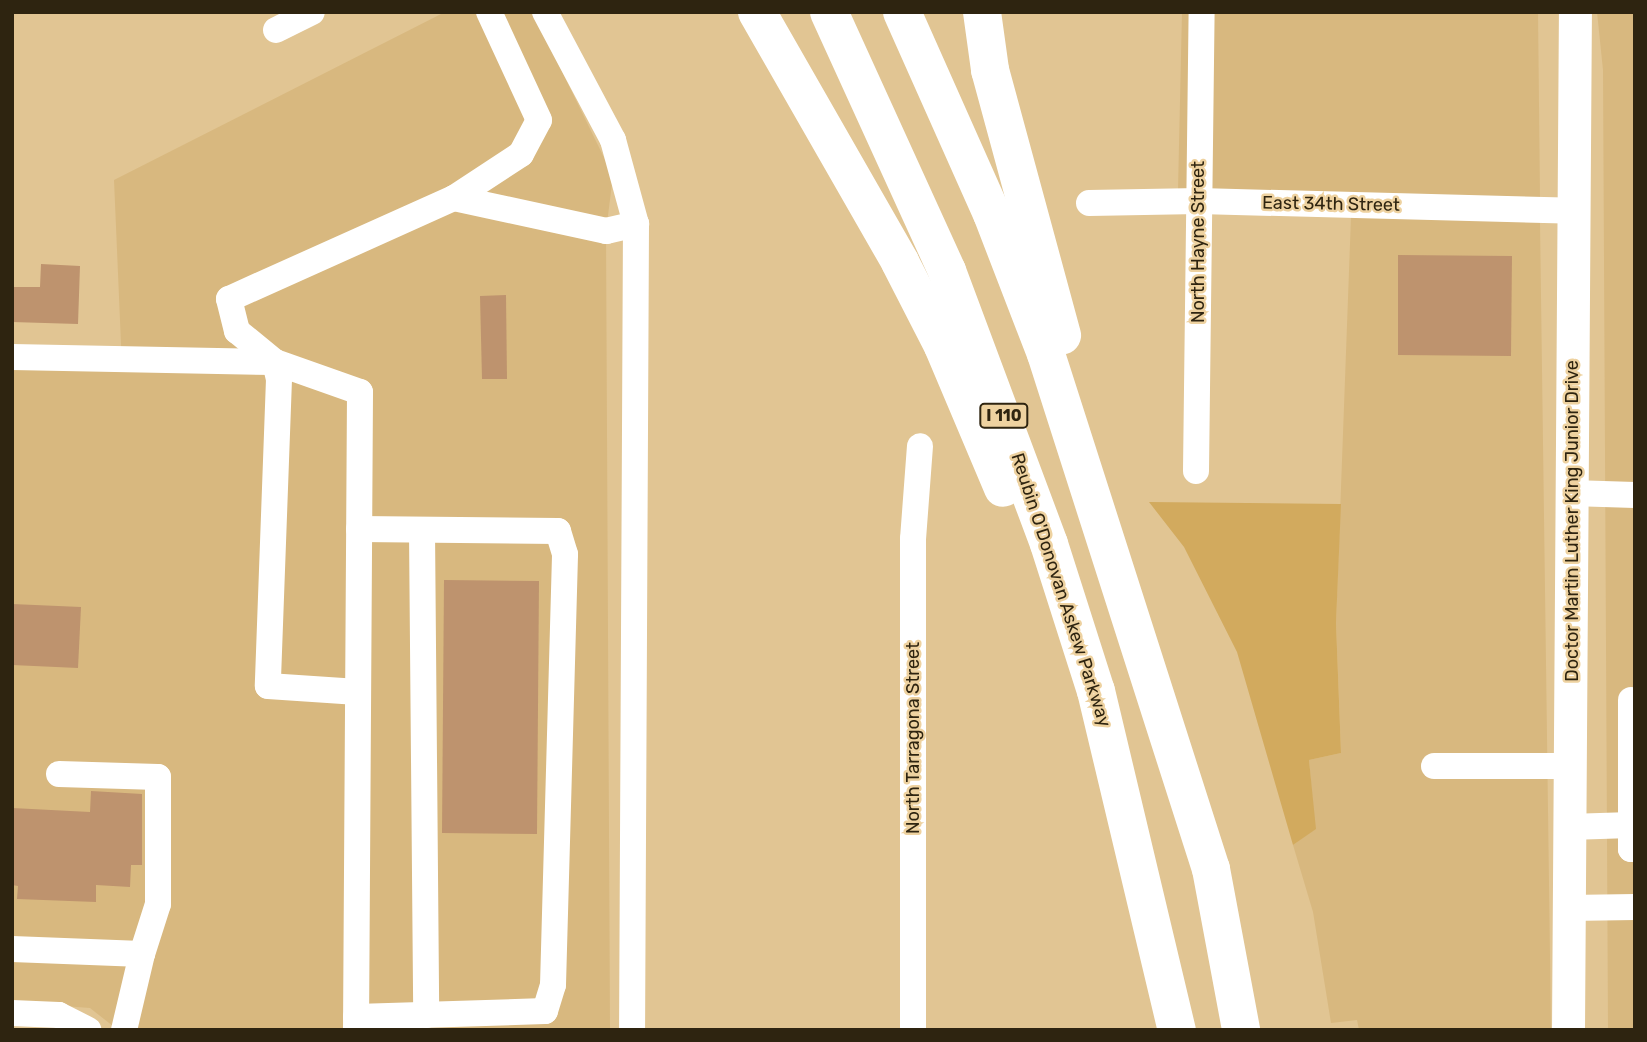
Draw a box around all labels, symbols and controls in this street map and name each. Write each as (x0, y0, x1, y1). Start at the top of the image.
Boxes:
street label: North Hayne Street (1187, 161, 1209, 323)
street label: East 34th Street (1262, 192, 1400, 216)
street label: Doctor Martin Luther King Junior Drive (1561, 360, 1583, 682)
road number: I 110 (978, 404, 1030, 428)
street label: Reubin O'Donovan Askew Parkway (1006, 450, 1116, 730)
street label: North Tarragona Street (902, 642, 924, 834)

